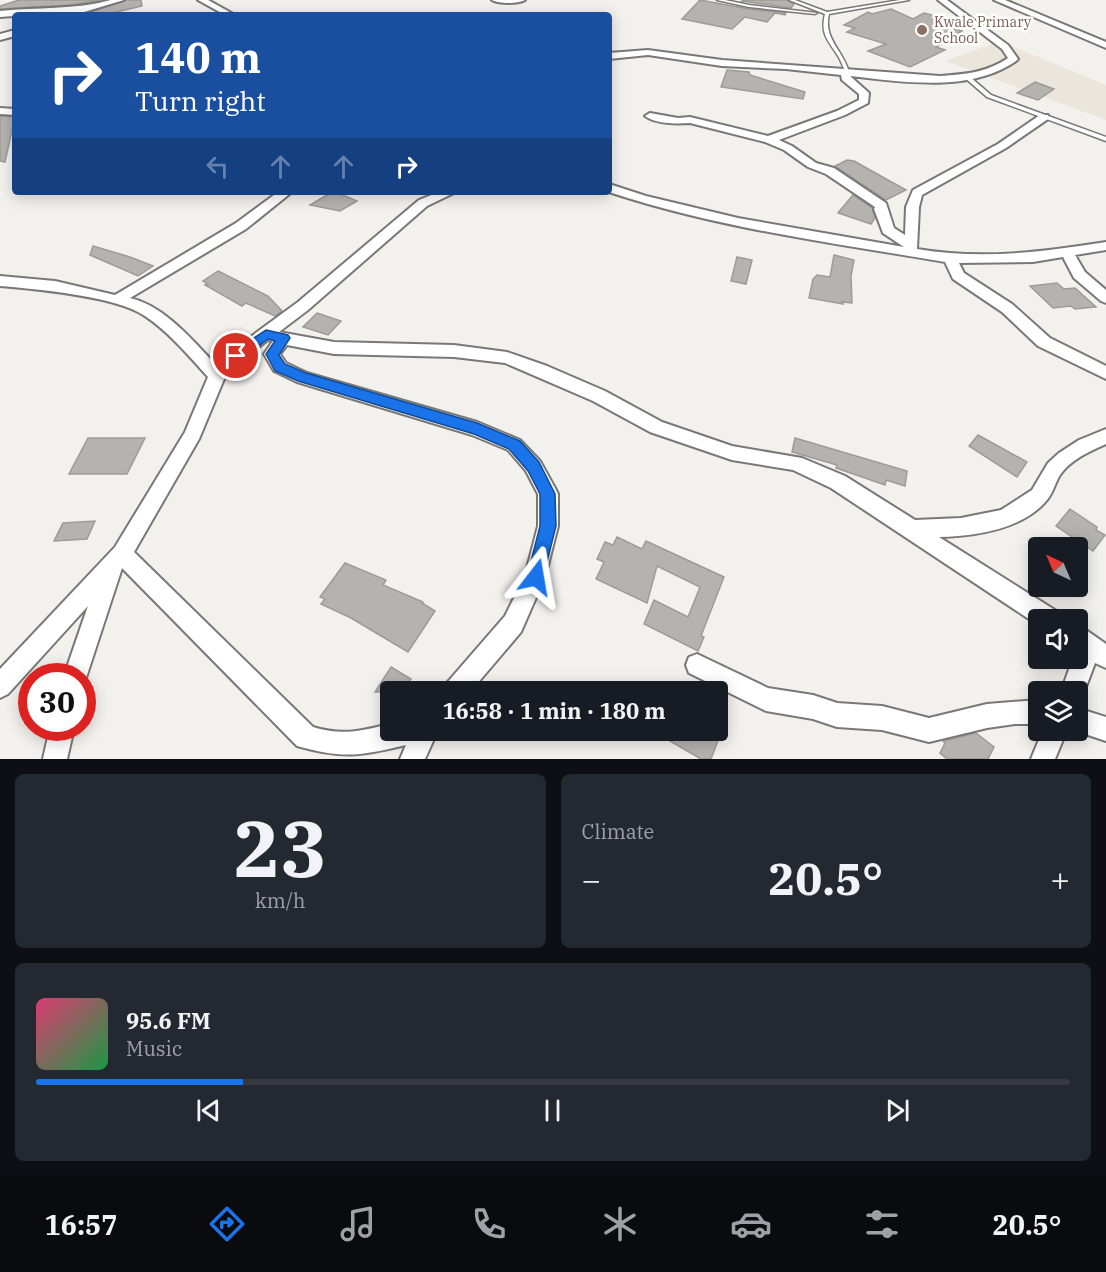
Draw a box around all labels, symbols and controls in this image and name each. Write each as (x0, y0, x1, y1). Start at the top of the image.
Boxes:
place label: Kwale Primary School (934, 13, 1032, 47)
marker: Kwale Primary School (915, 23, 929, 37)
text: 140 m (135, 30, 261, 85)
icon: right (36, 36, 114, 114)
text: Turn right (135, 83, 266, 118)
icon: left (201, 150, 234, 183)
icon: ahead (264, 150, 297, 183)
icon: ahead (327, 150, 360, 183)
icon: right (390, 150, 423, 183)
pin (210, 330, 261, 381)
icon: arrive (219, 339, 252, 372)
north arrow (1028, 537, 1088, 597)
map controls (1028, 537, 1088, 741)
position arrow (504, 545, 568, 609)
button: sound (1028, 609, 1088, 669)
speed limit sign: 30 (18, 663, 96, 741)
button: layers (1028, 681, 1088, 741)
text: 16:58 · 1 min · 180 m (442, 696, 666, 725)
text: 23 (233, 797, 327, 898)
text: Climate (582, 818, 654, 845)
text: 20.5° (768, 849, 883, 907)
text: − (582, 858, 601, 901)
text: + (1050, 858, 1070, 901)
text: km/h (255, 887, 306, 914)
text: 95.6 FM (126, 1006, 211, 1035)
text: Music (126, 1035, 182, 1062)
icon: previous (192, 1094, 225, 1127)
icon: pause (536, 1094, 569, 1127)
icon: next (881, 1094, 914, 1127)
icon: directions (206, 1203, 248, 1245)
icon: music (337, 1203, 379, 1245)
icon: phone (468, 1203, 510, 1245)
icon: climate (599, 1203, 641, 1245)
icon: car (730, 1203, 772, 1245)
icon: filters (861, 1203, 903, 1245)
text: 16:57 (45, 1207, 117, 1242)
text: 20.5° (992, 1207, 1061, 1242)

